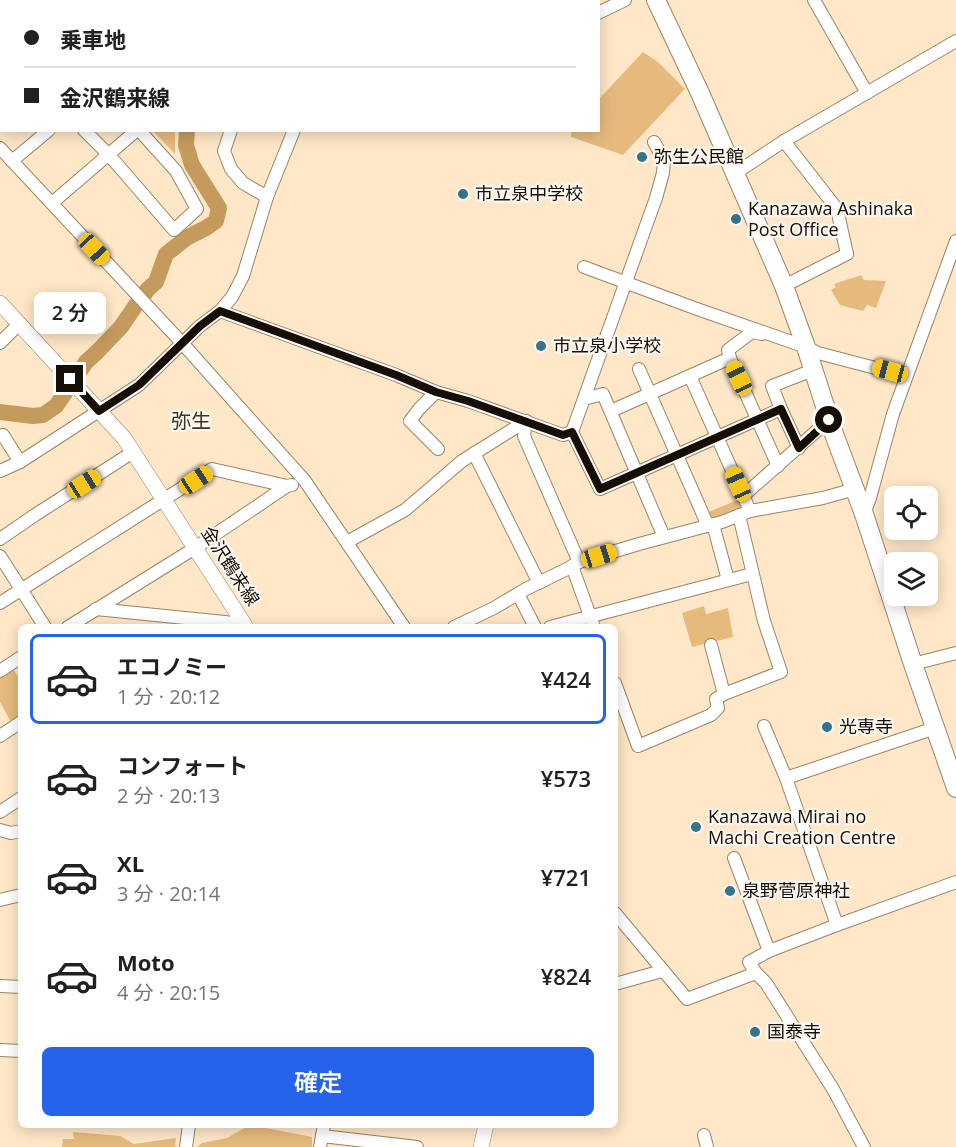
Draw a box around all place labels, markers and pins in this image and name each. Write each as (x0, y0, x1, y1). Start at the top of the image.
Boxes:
place label: 弥生公民館 (654, 144, 744, 168)
marker: 弥生公民館 (635, 150, 649, 164)
place label: 市立泉中学校 (475, 181, 583, 205)
marker: 市立泉中学校 (456, 187, 470, 201)
place label: Kanazawa Ashinaka Post Office (748, 196, 913, 241)
marker: Kanazawa Ashinaka Post Office (729, 212, 743, 226)
place label: 市立泉小学校 (553, 333, 661, 357)
marker: 市立泉小学校 (534, 339, 548, 353)
place label: 光専寺 (839, 714, 893, 738)
marker: 光専寺 (820, 720, 834, 734)
place label: Kanazawa Mirai no Machi Creation Centre (708, 804, 896, 849)
marker: Kanazawa Mirai no Machi Creation Centre (689, 820, 703, 834)
place label: 泉野菅原神社 (742, 878, 850, 902)
marker: 泉野菅原神社 (723, 884, 737, 898)
place label: 国泰寺 (767, 1019, 821, 1043)
marker: 国泰寺 (748, 1025, 762, 1039)

